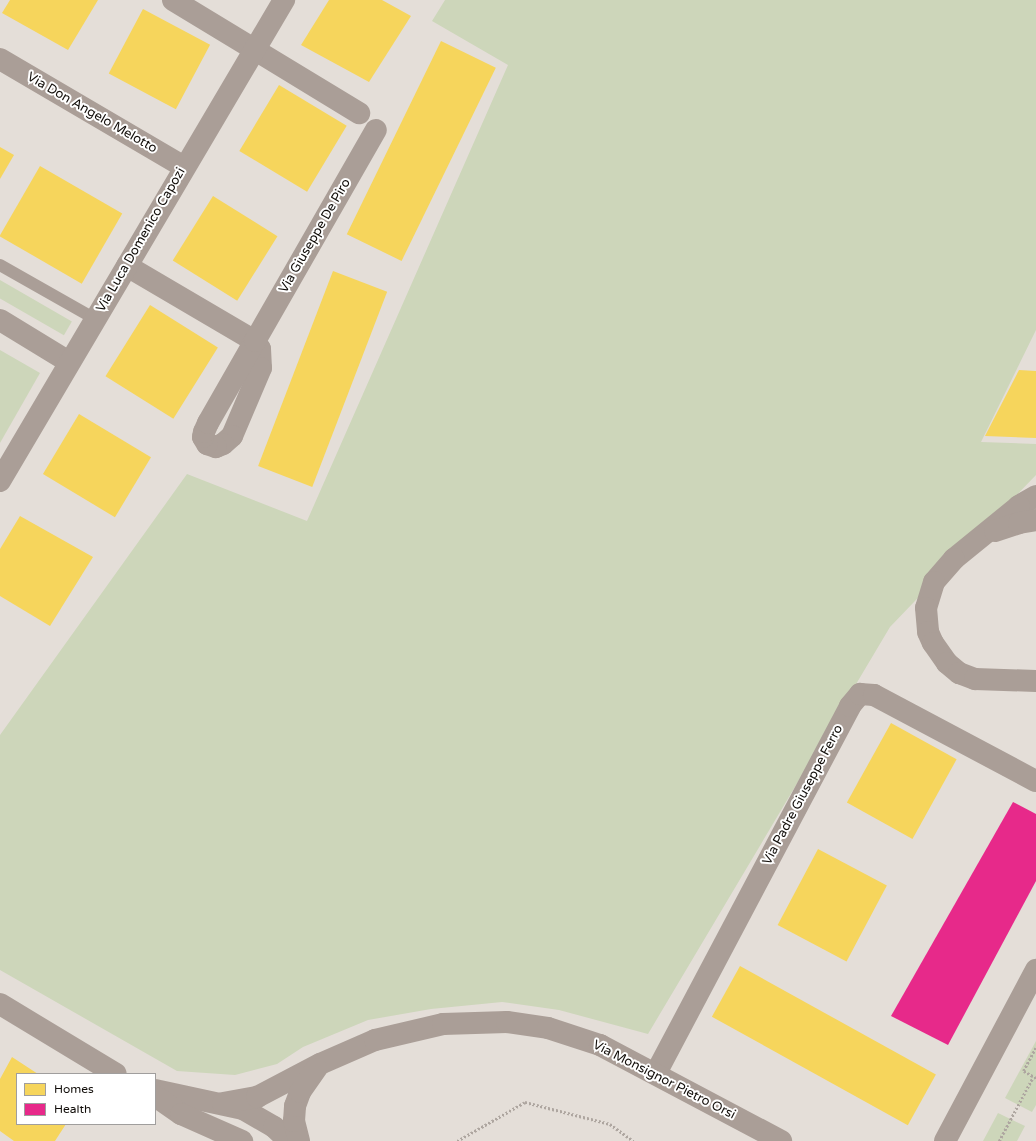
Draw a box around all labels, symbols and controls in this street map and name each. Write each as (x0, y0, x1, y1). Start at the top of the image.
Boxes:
street label: Via Don Angelo Melotto (24, 69, 160, 157)
street label: Via Luca Domenico Capozi (93, 165, 189, 315)
street label: Via Giuseppe De Piro (276, 176, 354, 296)
street label: Via Padre Giuseppe Ferro (759, 722, 847, 868)
street label: Via Monsignor Pietro Orsi (590, 1037, 738, 1123)
legend (16, 1073, 156, 1125)
text: Homes (54, 1082, 94, 1096)
text: Health (54, 1102, 91, 1116)

